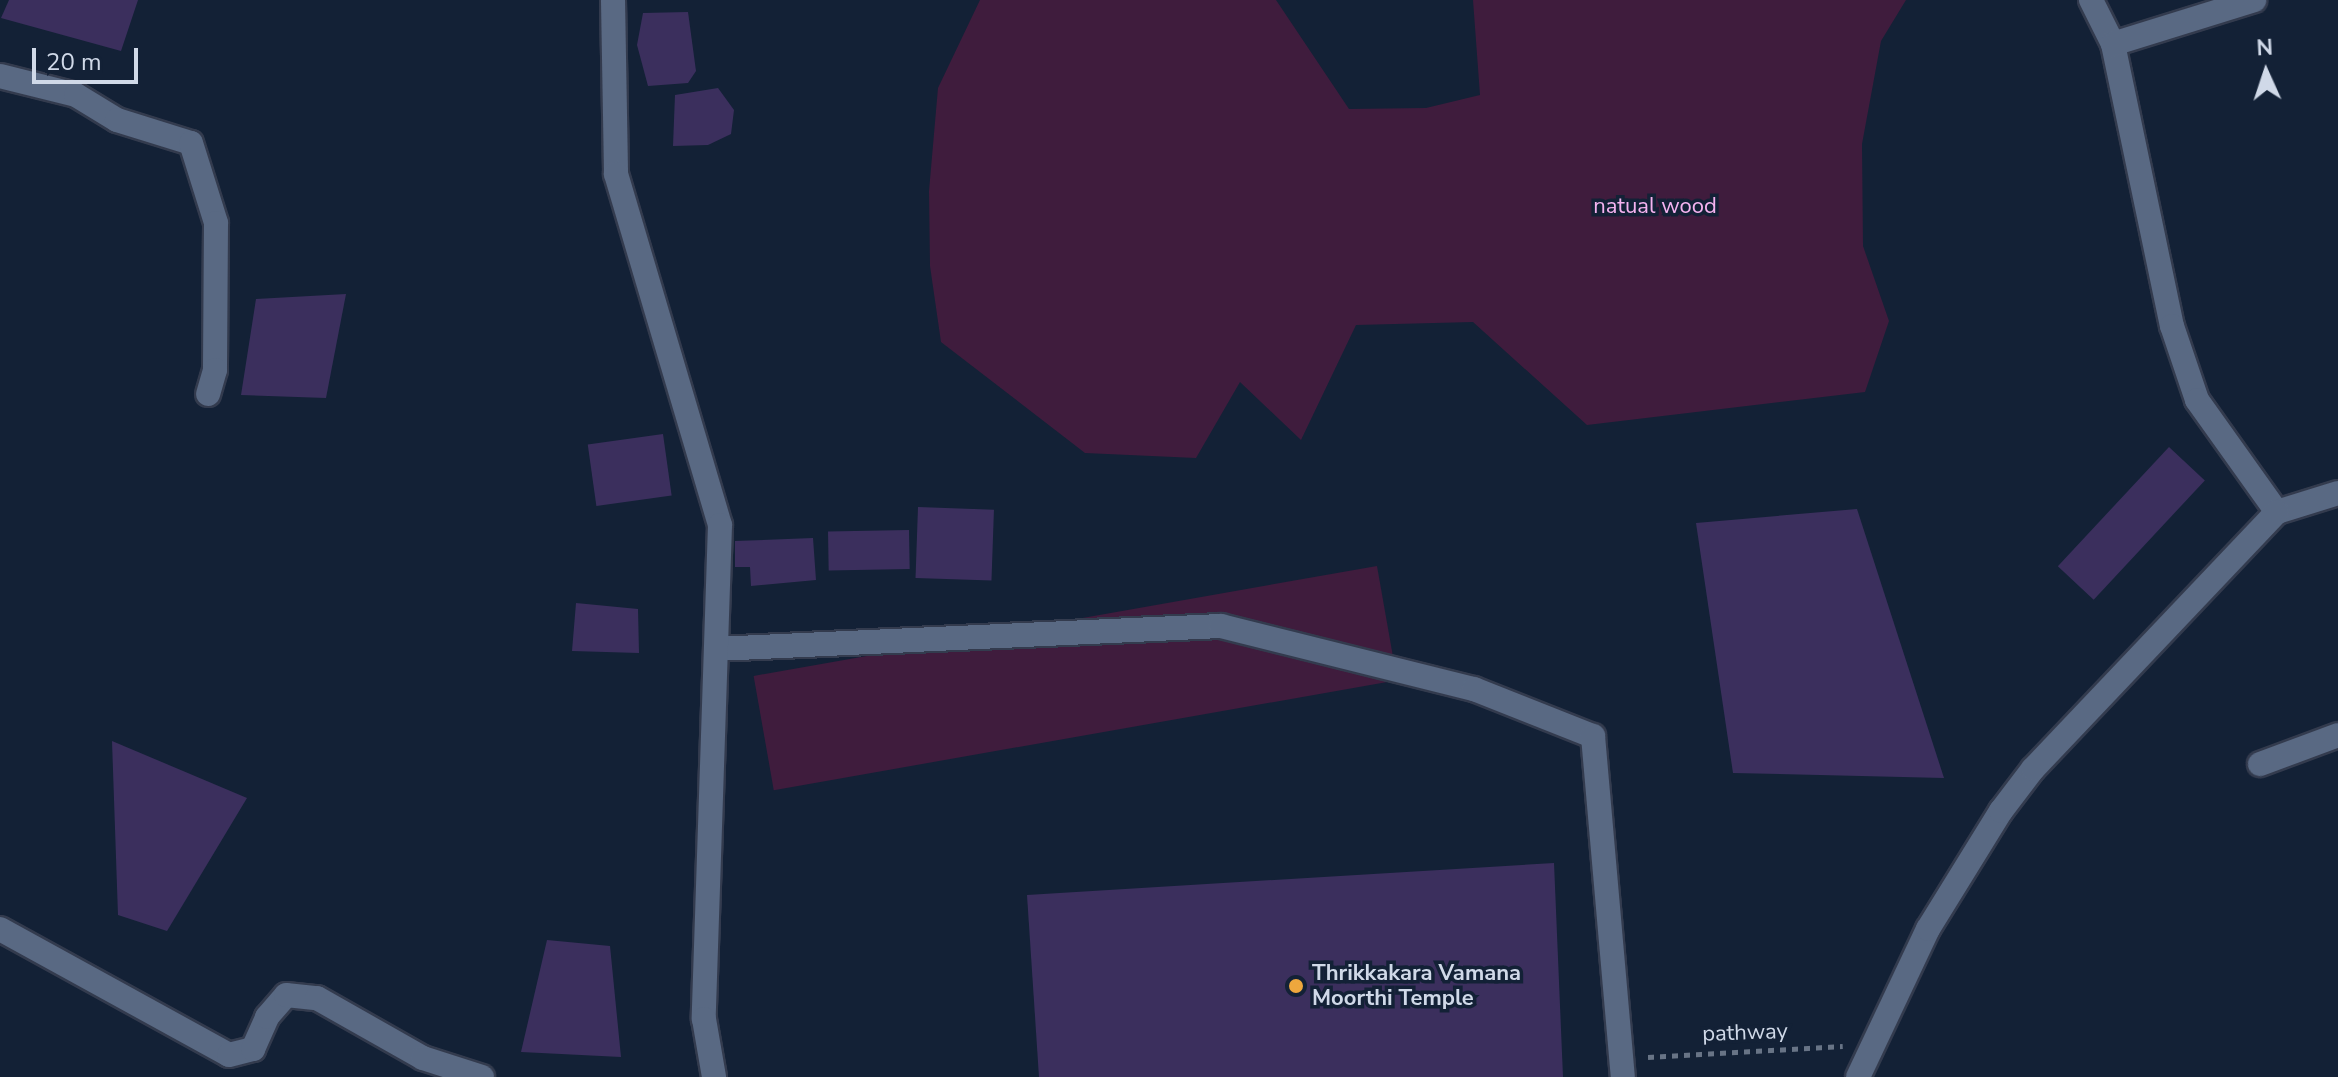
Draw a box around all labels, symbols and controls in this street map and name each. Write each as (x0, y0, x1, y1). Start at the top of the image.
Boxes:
scale bar (36, 32, 142, 82)
north arrow (2226, 32, 2306, 112)
text: N (2256, 33, 2274, 63)
text: 20 m (46, 46, 102, 78)
park label: natual wood (1593, 194, 1717, 220)
place label: Thrikkakara Vamana Moorthi Temple (1312, 960, 1521, 1012)
marker: Thrikkakara Vamana Moorthi Temple (1287, 977, 1305, 995)
street label: pathway (1702, 1018, 1788, 1048)

